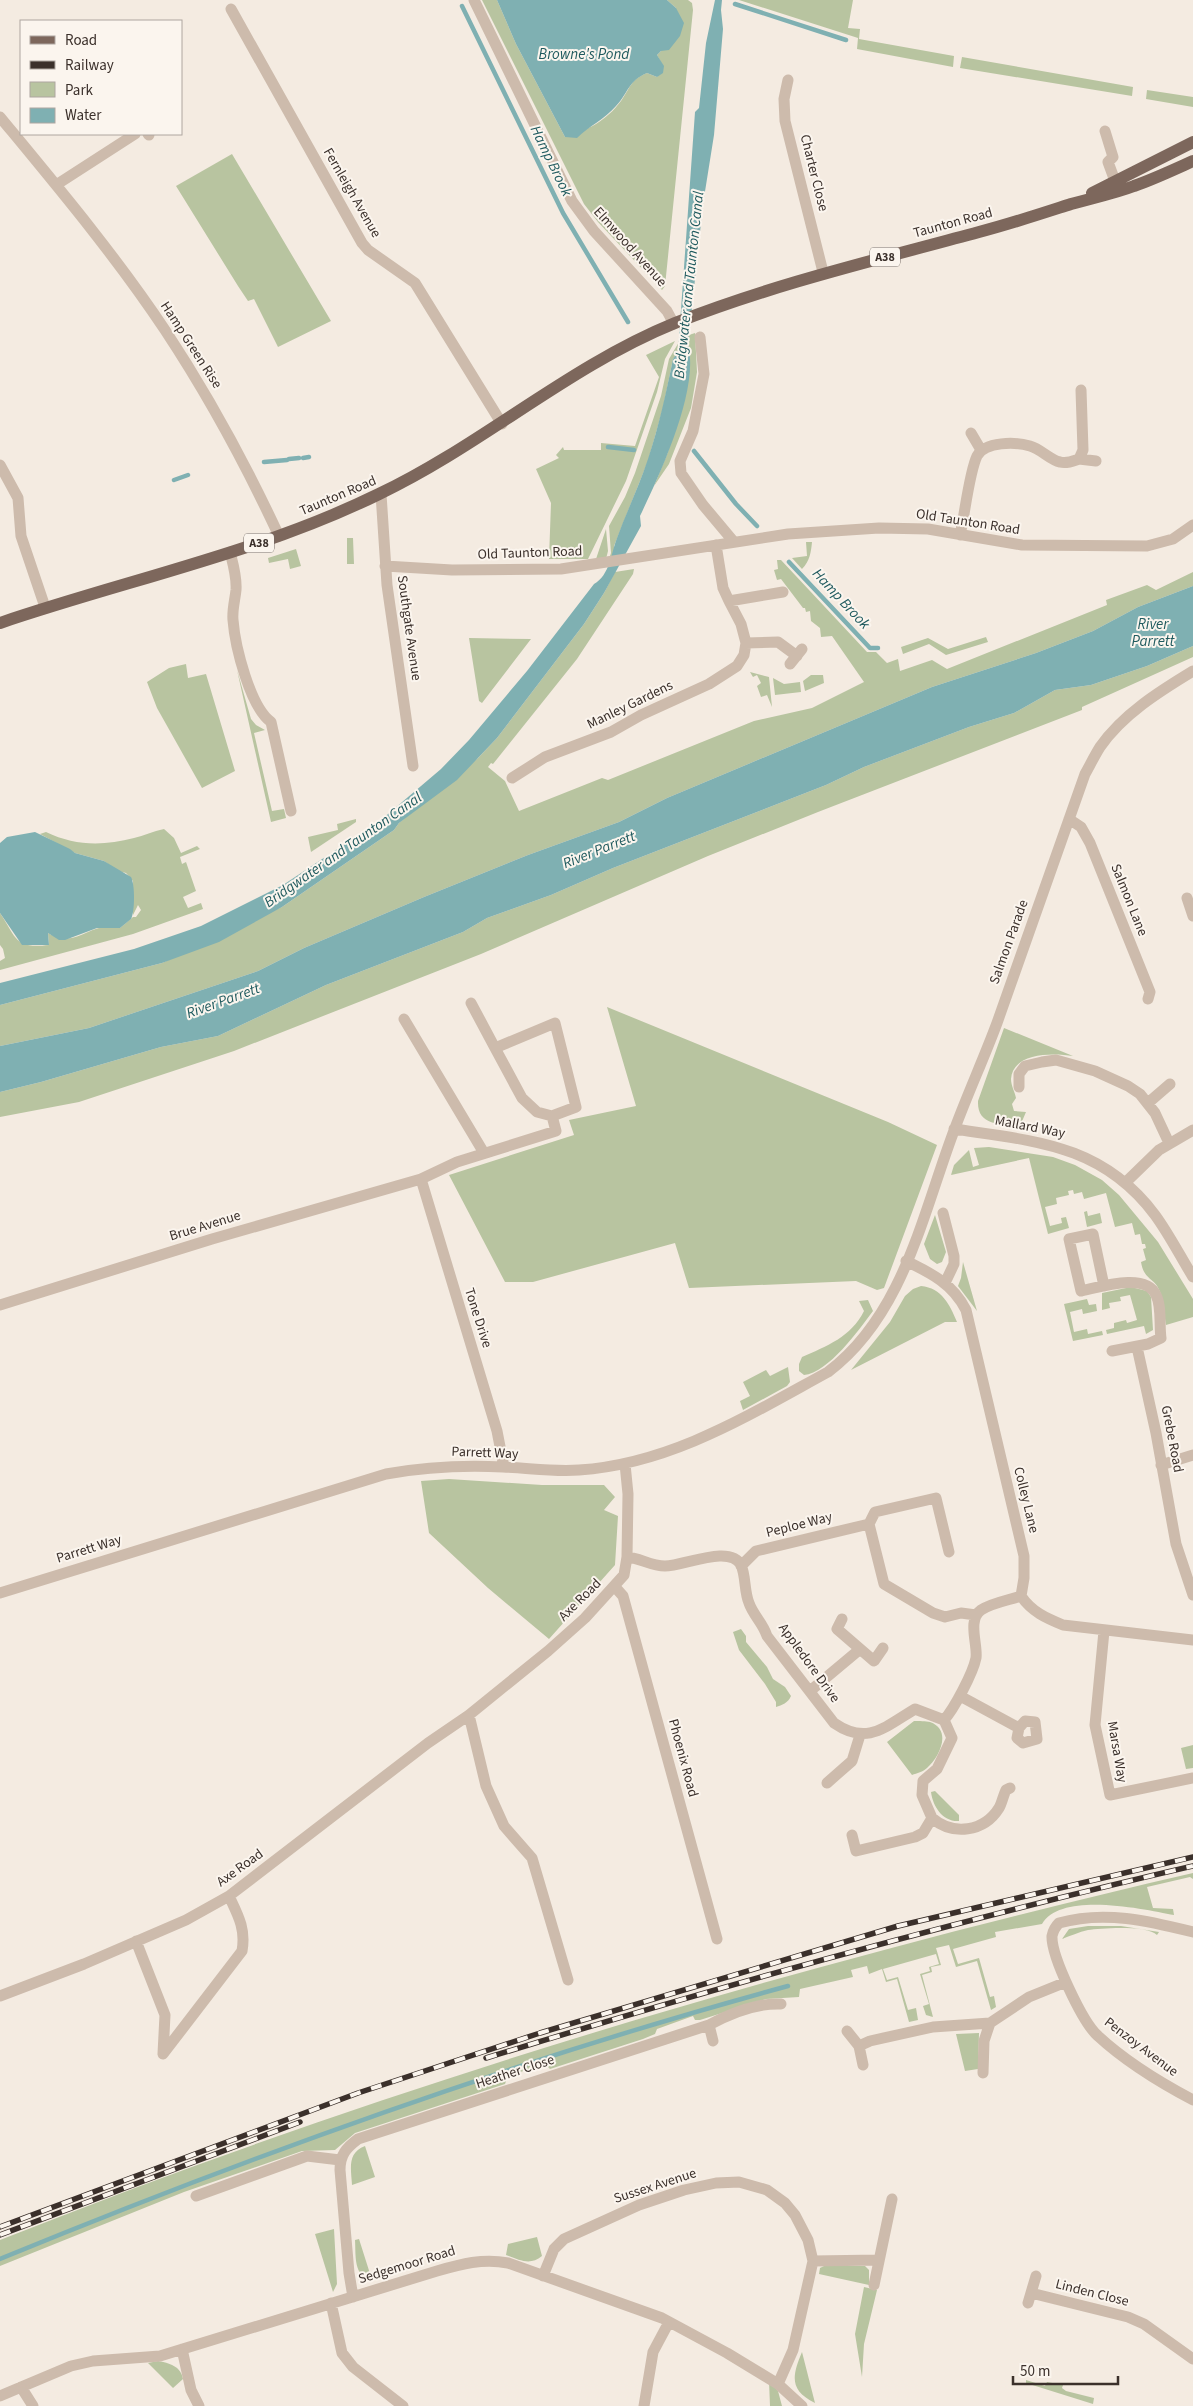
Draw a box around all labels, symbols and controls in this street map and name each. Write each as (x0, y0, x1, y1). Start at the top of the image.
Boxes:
legend (20, 20, 182, 135)
text: Road (65, 30, 97, 51)
water label: Browne's Pond (539, 44, 630, 65)
text: Railway (65, 55, 114, 76)
text: Park (65, 80, 94, 101)
text: Water (65, 105, 102, 126)
water label: Hamp Brook (525, 122, 578, 201)
street label: Charter Close (795, 132, 833, 214)
street label: Fernleigh Avenue (318, 144, 386, 242)
water label: Bridgwater and Taunton Canal (669, 190, 709, 380)
street label: Elmwood Avenue (589, 203, 671, 291)
street label: Taunton Road (911, 203, 995, 243)
road number: A38 (870, 248, 900, 266)
street label: Hamp Green Rise (155, 297, 227, 393)
street label: Taunton Road (297, 471, 379, 521)
street label: Old Taunton Road (915, 504, 1021, 540)
road number: A38 (244, 534, 274, 552)
street label: Old Taunton Road (477, 541, 583, 565)
water label: Hamp Brook (807, 564, 875, 635)
street label: Southgate Avenue (392, 574, 426, 682)
water label: River Parrett (1132, 614, 1176, 652)
street label: Manley Gardens (584, 675, 677, 734)
water label: Bridgwater and Taunton Canal (260, 787, 426, 913)
water label: River Parrett (560, 825, 640, 874)
street label: Salmon Lane (1105, 861, 1153, 939)
street label: Salmon Parade (984, 897, 1034, 987)
water label: River Parrett (183, 978, 264, 1024)
street label: Mallard Way (993, 1110, 1067, 1144)
street label: Brue Avenue (167, 1206, 243, 1246)
street label: Tone Drive (459, 1285, 497, 1351)
street label: Grebe Road (1156, 1404, 1188, 1474)
street label: Parrett Way (451, 1442, 519, 1464)
street label: Colley Lane (1008, 1465, 1044, 1535)
street label: Peploe Way (764, 1507, 835, 1543)
street label: Parrett Way (54, 1529, 124, 1568)
street label: Axe Road (554, 1574, 606, 1626)
street label: Appledore Drive (773, 1619, 845, 1707)
street label: Phoenix Road (663, 1717, 703, 1799)
street label: Marsa Way (1102, 1720, 1132, 1785)
street label: Axe Road (213, 1844, 267, 1892)
street label: Penzoy Avenue (1100, 2013, 1182, 2082)
street label: Heather Close (473, 2050, 557, 2094)
street label: Sussex Avenue (611, 2163, 699, 2209)
street label: Sedgemoor Road (356, 2241, 458, 2289)
street label: Linden Close (1053, 2274, 1131, 2312)
scale bar (1013, 2354, 1118, 2386)
text: 50 m (1020, 2361, 1050, 2382)

